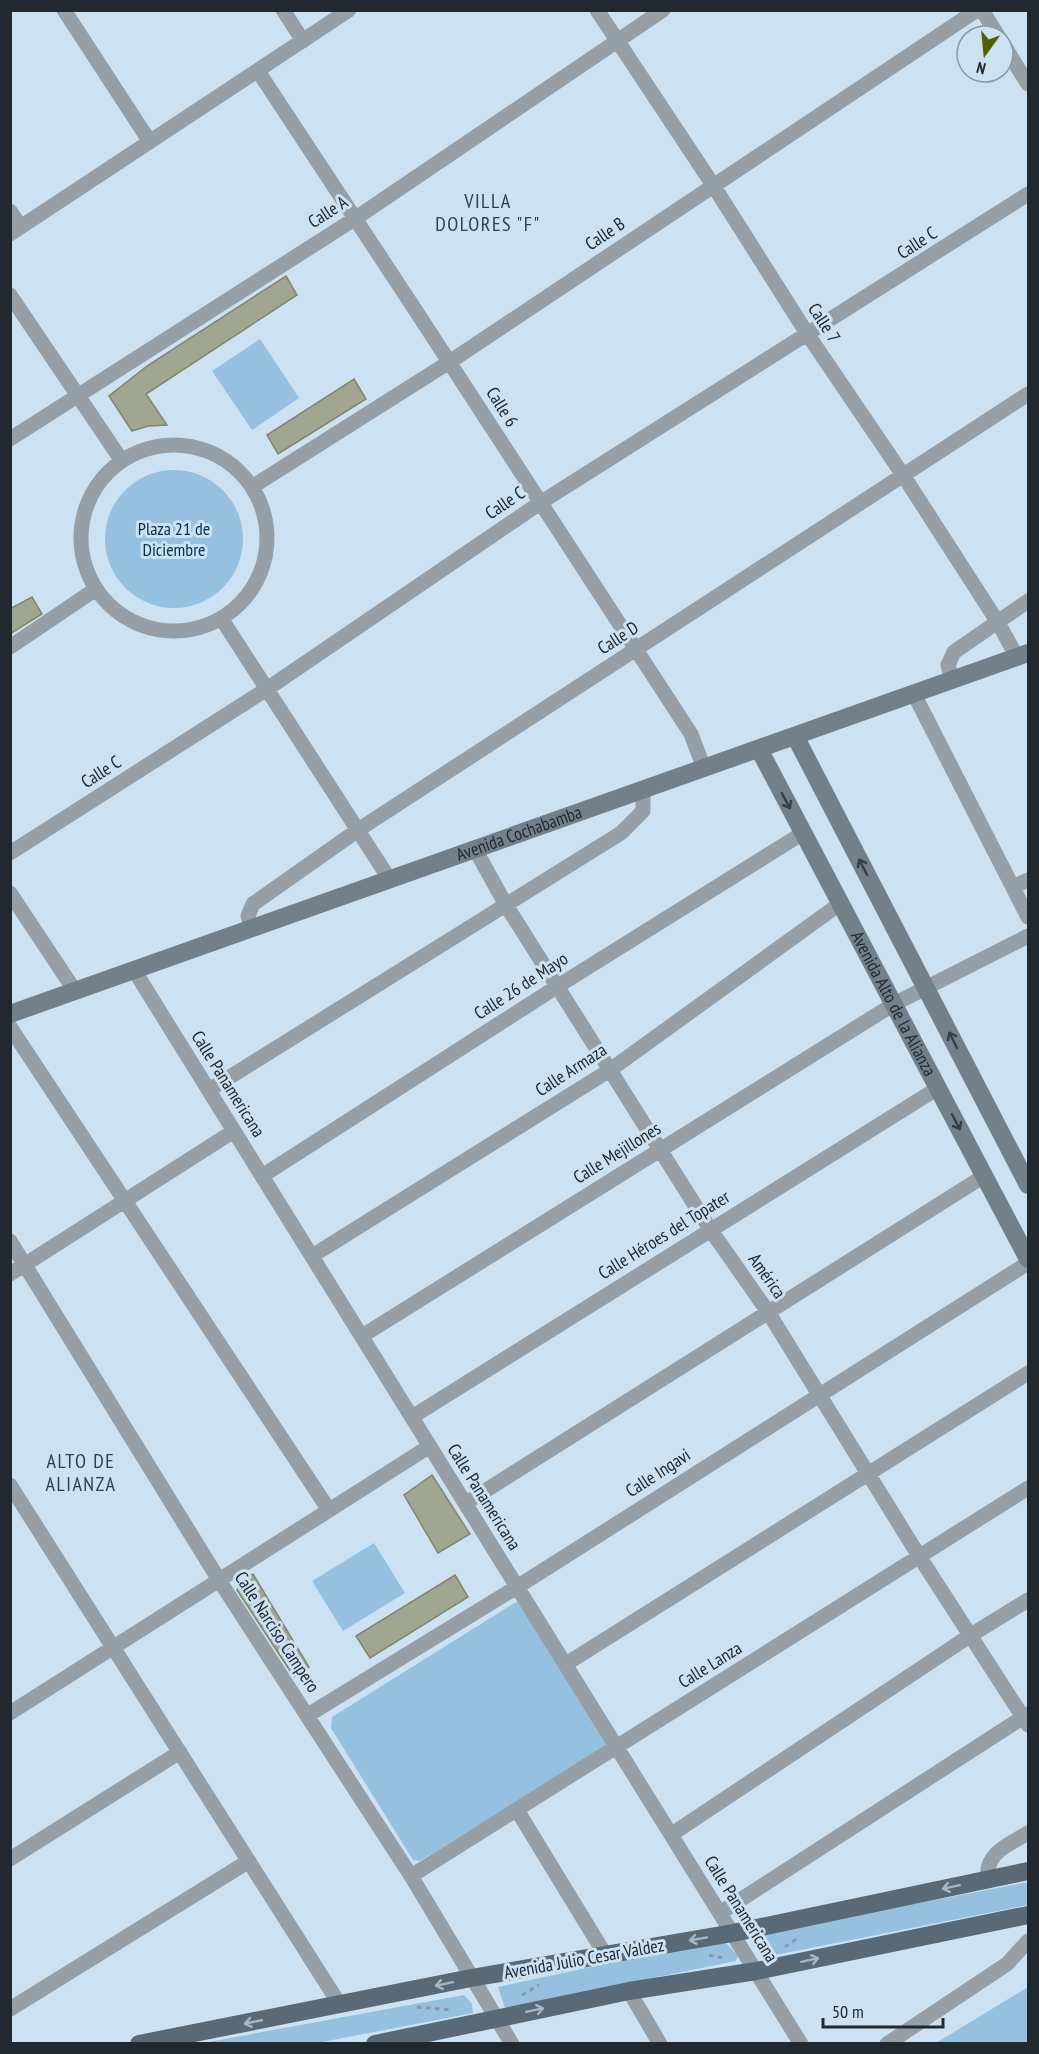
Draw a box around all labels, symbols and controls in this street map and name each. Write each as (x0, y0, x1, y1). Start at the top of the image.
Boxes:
north arrow (955, 24, 1015, 84)
text: N (974, 58, 988, 79)
district label: VILLA DOLORES "F" (435, 188, 541, 237)
street label: Calle A (303, 190, 352, 233)
street label: Calle B (580, 212, 629, 255)
street label: Calle C (892, 221, 941, 264)
street label: Calle 7 (803, 298, 846, 347)
street label: Calle 6 (481, 382, 524, 431)
street label: Calle C (480, 481, 529, 524)
park label: Plaza 21 de Diciembre (138, 517, 210, 561)
street label: Calle D (593, 616, 643, 659)
street label: Calle C (76, 750, 125, 793)
one-way arrow (781, 791, 792, 809)
street label: Avenida Cochabamba (453, 800, 585, 866)
one-way arrow (857, 859, 868, 877)
street label: Avenida Alto de la Alianza (846, 927, 942, 1080)
street label: Calle 26 de Mayo (470, 947, 572, 1024)
street label: Calle Panamericana (186, 1026, 270, 1141)
one-way arrow (947, 1032, 958, 1050)
street label: Calle Armaza (531, 1038, 611, 1101)
one-way arrow (951, 1112, 962, 1130)
street label: Calle Mejillones (569, 1117, 665, 1189)
street label: Calle Héroes del Topater (594, 1185, 734, 1284)
street label: América (744, 1249, 791, 1303)
street label: Calle Panamericana (442, 1439, 526, 1554)
street label: Calle Ingavi (621, 1443, 695, 1502)
district label: ALTO DE ALIANZA (45, 1448, 117, 1497)
street label: Calle Narciso Campero (230, 1567, 325, 1697)
street label: Calle Lanza (674, 1636, 746, 1693)
street label: Calle Panamericana (699, 1851, 783, 1966)
one-way arrow (941, 1882, 961, 1893)
street label: Avenida Julio Cesar Valdez (502, 1933, 666, 1984)
one-way arrow (689, 1934, 708, 1945)
one-way arrow (799, 1954, 819, 1965)
one-way arrow (435, 1979, 454, 1990)
scale bar (823, 1991, 943, 2029)
text: 50 m (832, 2000, 864, 2023)
one-way arrow (525, 2004, 545, 2015)
one-way arrow (243, 2017, 263, 2028)

